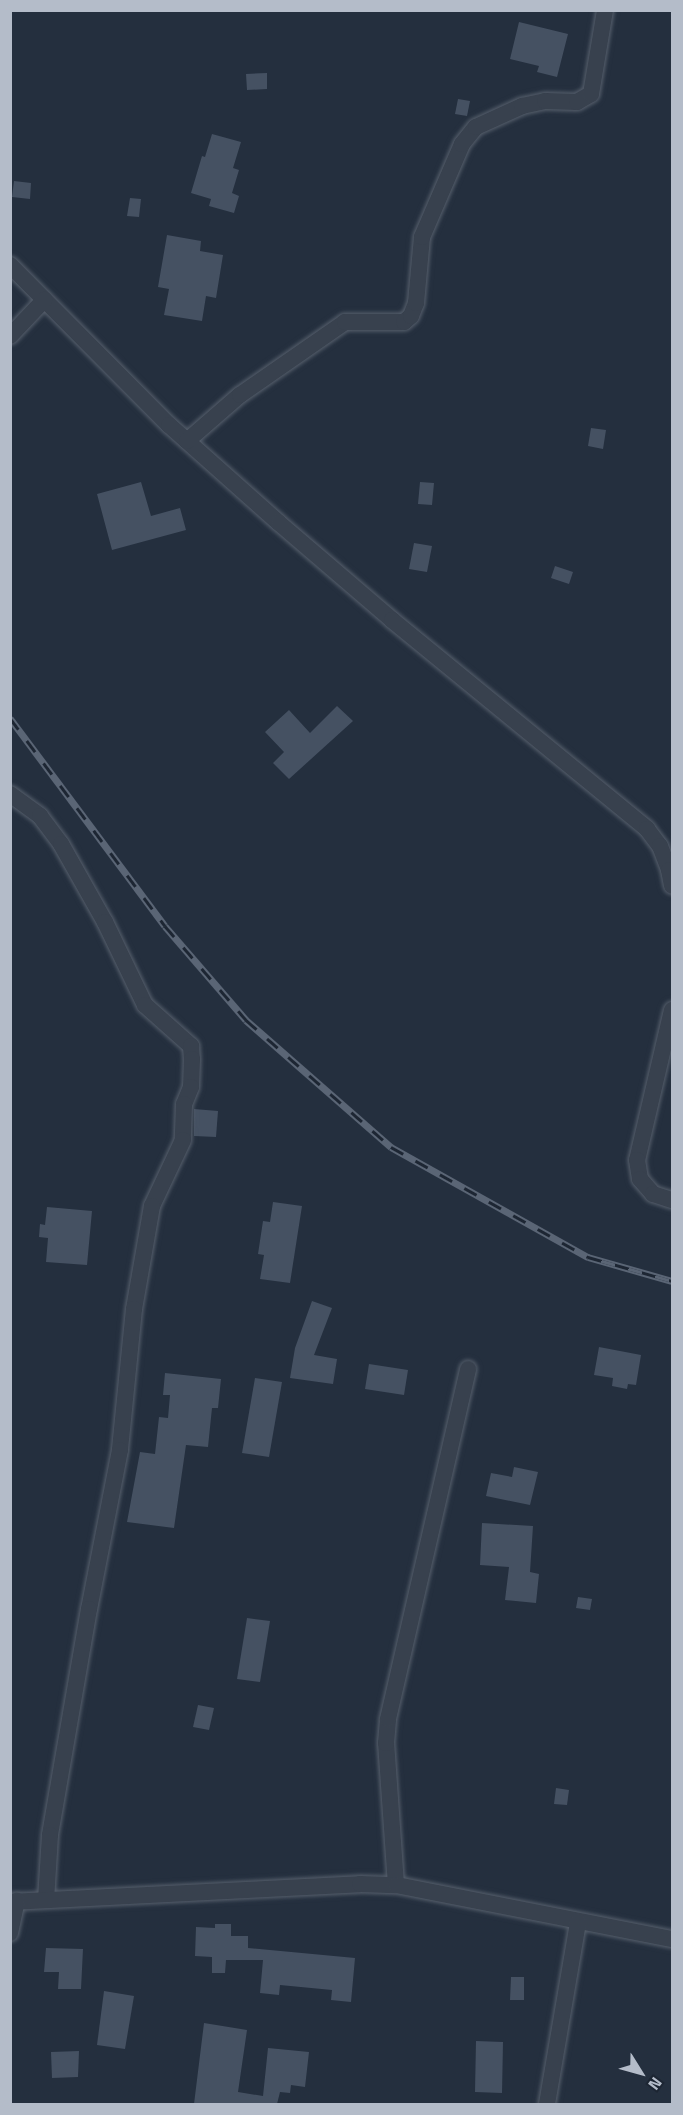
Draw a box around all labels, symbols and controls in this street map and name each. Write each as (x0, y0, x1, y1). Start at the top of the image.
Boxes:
north arrow (611, 2043, 671, 2103)
text: N (642, 2072, 668, 2095)

